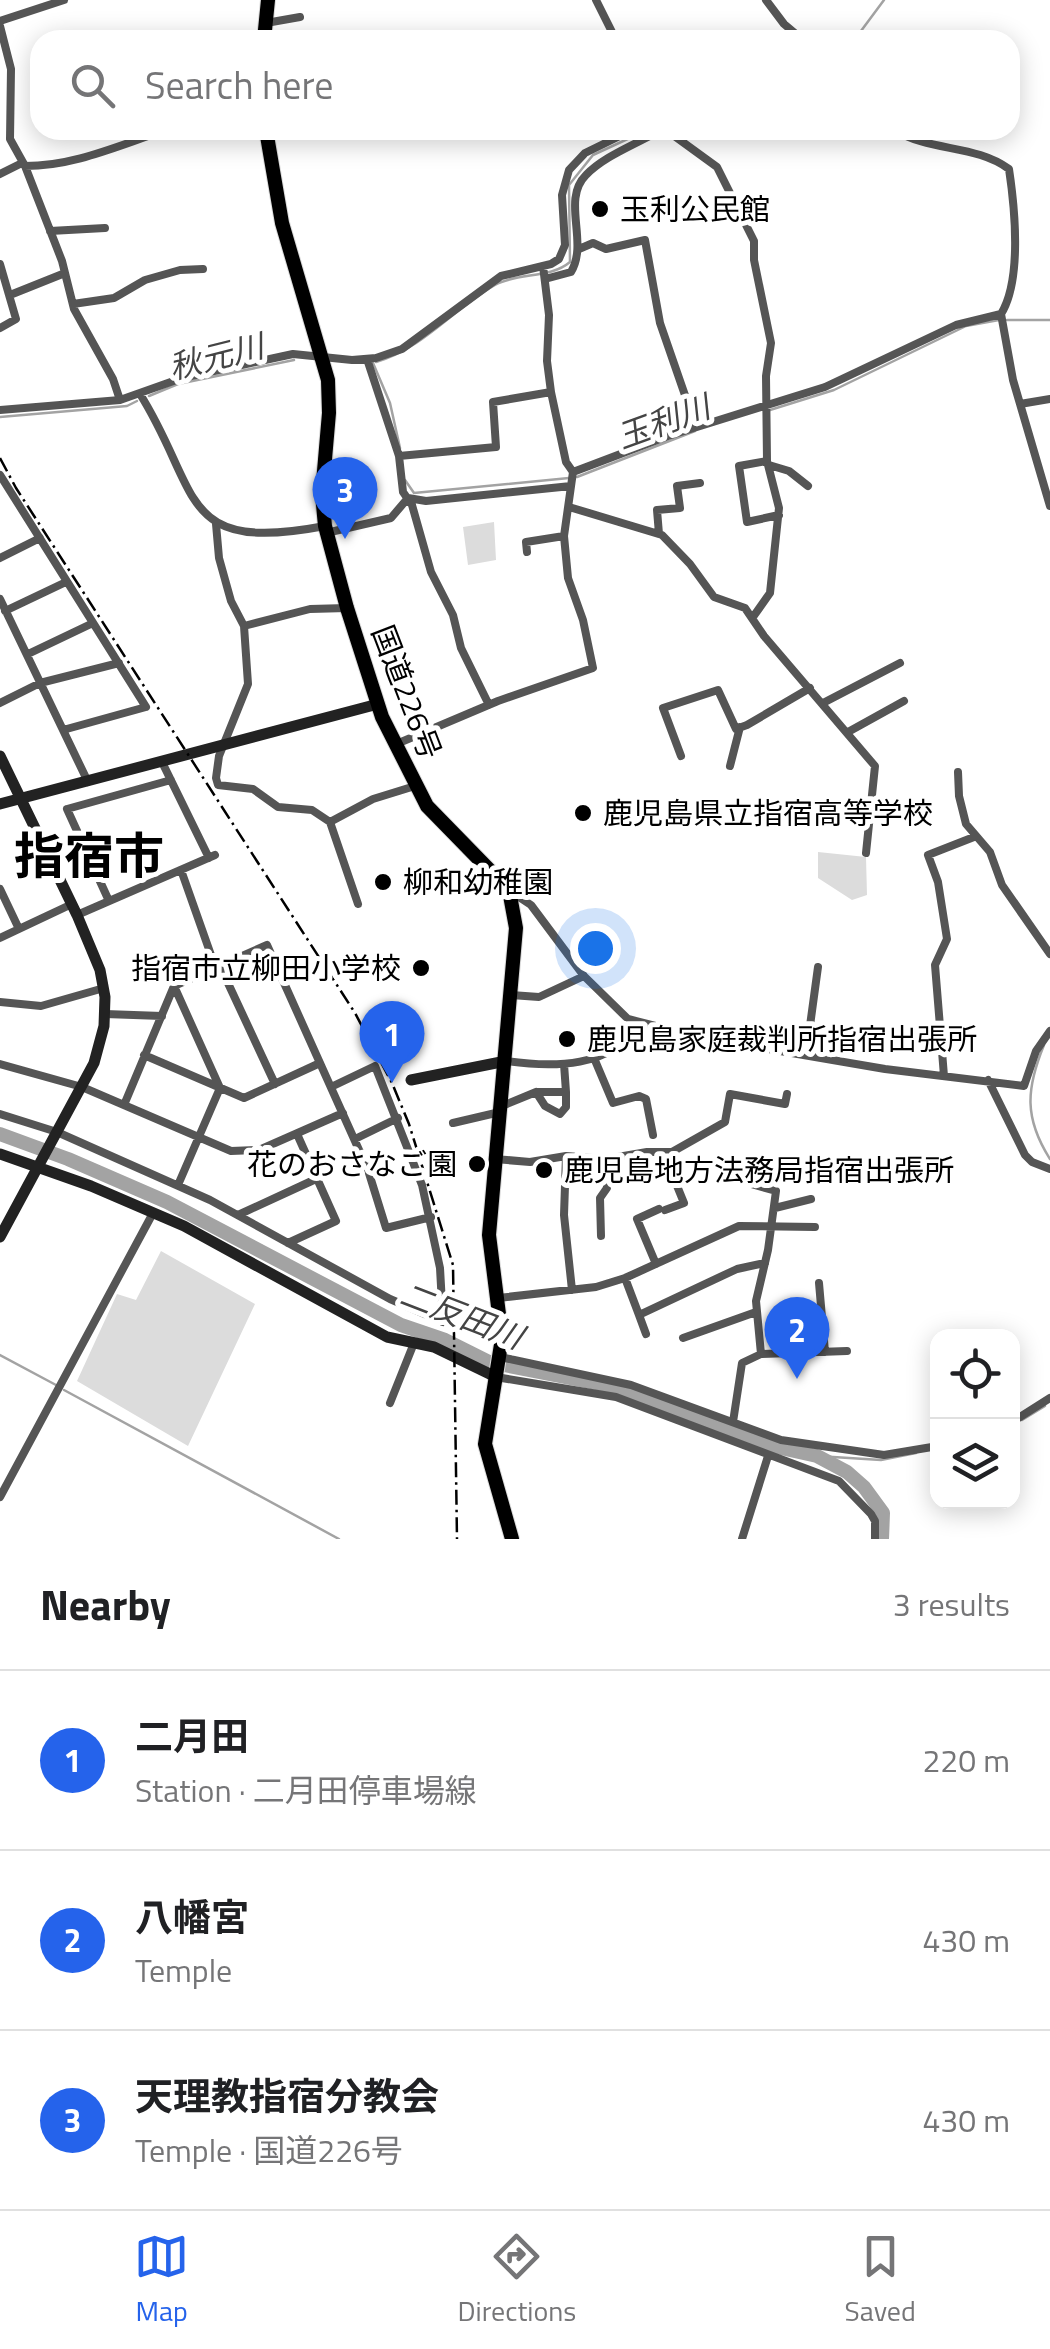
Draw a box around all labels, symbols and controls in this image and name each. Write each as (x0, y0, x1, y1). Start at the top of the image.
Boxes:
search box (30, 30, 1020, 140)
text: Search here (145, 56, 333, 114)
icon: search (65, 58, 120, 113)
place label: 玉利公民館 (620, 186, 770, 232)
marker: 玉利公民館 (589, 198, 611, 220)
water label: 秋元川 (164, 320, 271, 391)
water label: 玉利川 (610, 381, 719, 460)
pin: 3 (312, 456, 378, 539)
street label: 国道226号 (360, 618, 454, 766)
place label: 鹿児島県立指宿高等学校 (603, 790, 933, 836)
marker: 鹿児島県立指宿高等学校 (572, 802, 594, 824)
district label: 指宿市 (14, 817, 164, 893)
place label: 柳和幼稚園 (403, 859, 553, 905)
marker: 柳和幼稚園 (372, 871, 394, 893)
your location (570, 923, 621, 974)
place label: 指宿市立柳田小学校 (131, 945, 401, 991)
marker: 指宿市立柳田小学校 (410, 957, 432, 979)
pin: 1 (360, 1000, 424, 1083)
place label: 鹿児島家庭裁判所指宿出張所 (587, 1016, 977, 1062)
marker: 鹿児島家庭裁判所指宿出張所 (556, 1028, 578, 1050)
place label: 花のおさなご園 (247, 1141, 457, 1187)
place label: 鹿児島地方法務局指宿出張所 (564, 1147, 954, 1193)
marker: 花のおさなご園 (466, 1153, 488, 1175)
marker: 鹿児島地方法務局指宿出張所 (533, 1159, 555, 1181)
water label: 二反田川 (394, 1270, 533, 1361)
pin: 2 (764, 1296, 830, 1379)
map controls (930, 1329, 1020, 1509)
button: locate (930, 1329, 1020, 1419)
button: layers (930, 1419, 1020, 1509)
text: Nearby (40, 1572, 171, 1636)
text: 3 results (893, 1580, 1010, 1628)
text: 二月田 (135, 1707, 249, 1765)
text: 1 (64, 1736, 81, 1784)
text: 220 m (922, 1736, 1010, 1784)
text: Station · 二月田停車場線 (135, 1766, 477, 1814)
text: 八幡宮 (135, 1888, 249, 1946)
text: 2 (64, 1916, 81, 1964)
text: 430 m (922, 1916, 1010, 1964)
text: Temple (135, 1946, 232, 1994)
text: 天理教指宿分教会 (135, 2067, 439, 2125)
text: 3 (64, 2096, 81, 2144)
text: 430 m (922, 2096, 1010, 2144)
text: Temple · 国道226号 (135, 2126, 403, 2174)
tab: Map (134, 2229, 189, 2332)
tab: Directions (457, 2229, 576, 2332)
tab: Saved (845, 2229, 916, 2332)

